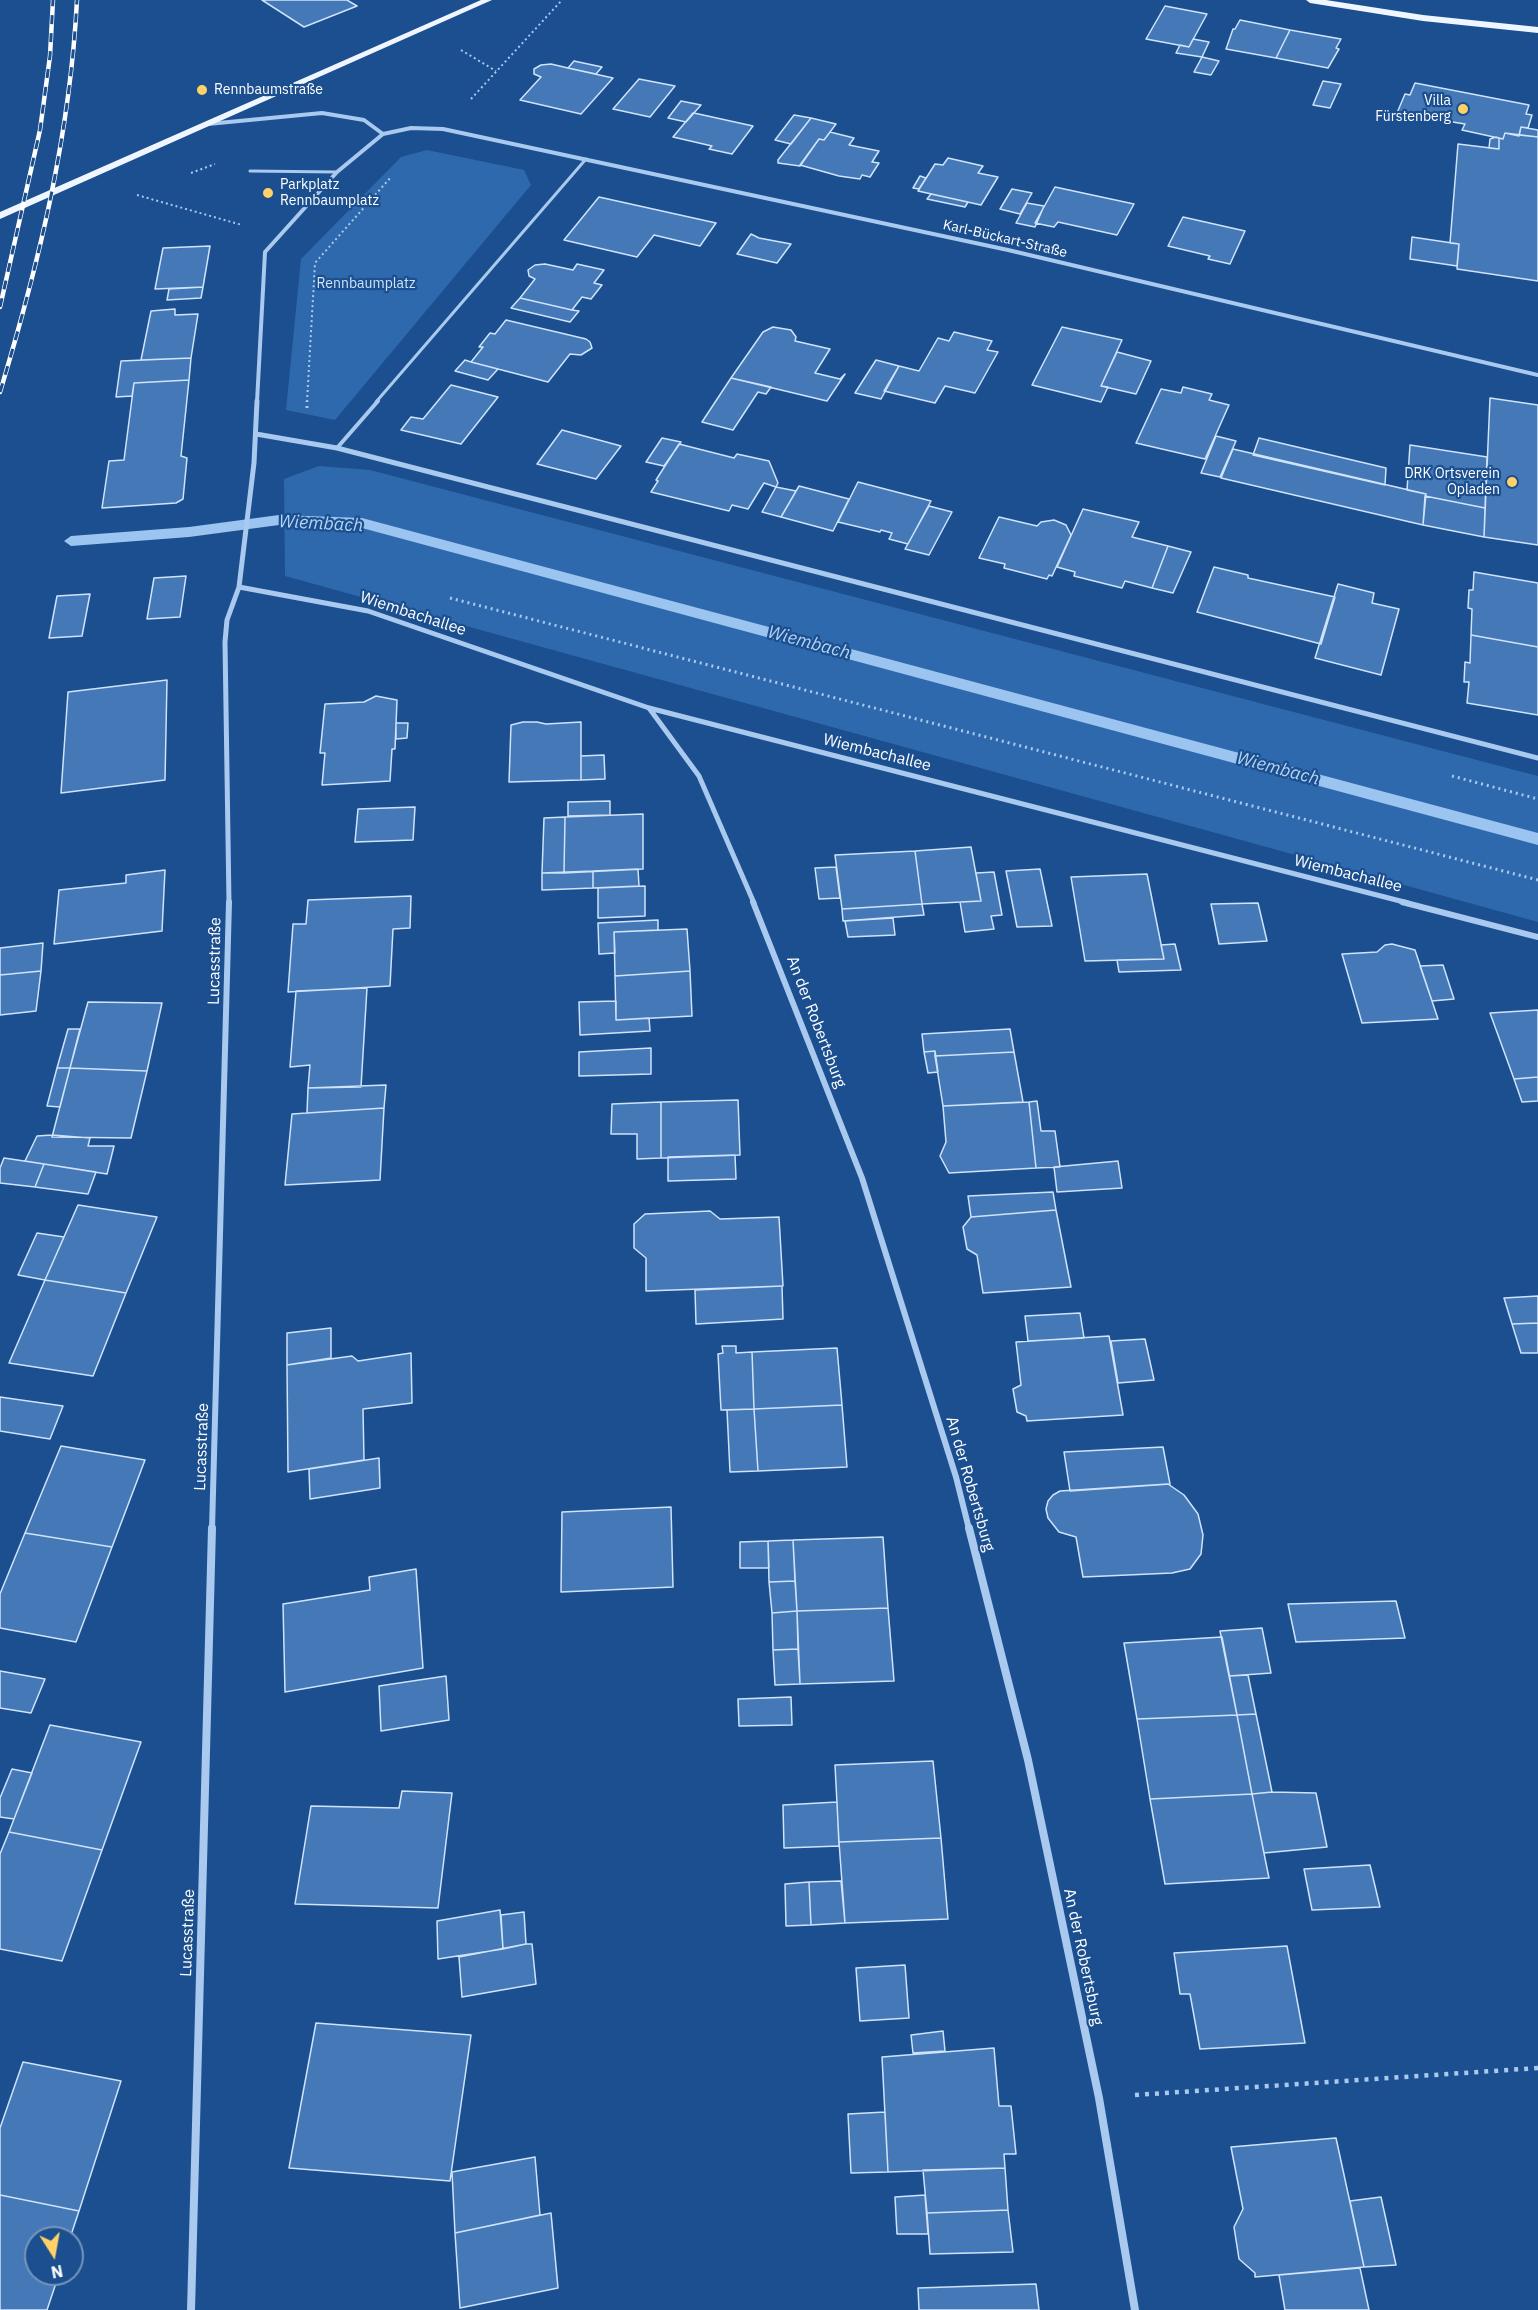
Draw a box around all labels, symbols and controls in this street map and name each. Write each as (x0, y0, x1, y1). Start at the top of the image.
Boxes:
place label: Rennbaumstraße (214, 82, 323, 98)
marker: Rennbaumstraße (195, 83, 209, 97)
place label: Villa Fürstenberg (1375, 93, 1451, 125)
marker: Villa Fürstenberg (1456, 102, 1470, 116)
place label: Parkplatz Rennbaumplatz (280, 177, 379, 210)
marker: Parkplatz Rennbaumplatz (261, 186, 275, 200)
street label: Karl-Bückart-Straße (941, 217, 1069, 261)
park label: Rennbaumplatz (317, 276, 415, 292)
place label: DRK Ortsverein Opladen (1404, 466, 1500, 498)
marker: DRK Ortsverein Opladen (1505, 475, 1519, 489)
water label: Wiembach (278, 511, 364, 537)
street label: Wiembachallee (357, 588, 469, 640)
water label: Wiembach (765, 622, 853, 664)
street label: Wiembachallee (821, 730, 933, 776)
water label: Wiembach (1234, 748, 1322, 790)
street label: Wiembachallee (1292, 851, 1404, 897)
street label: Lucasstraße (205, 917, 225, 1005)
street label: An der Robertsburg (782, 953, 850, 1091)
street label: Lucasstraße (191, 1403, 213, 1491)
street label: An der Robertsburg (942, 1414, 998, 1554)
street label: An der Robertsburg (1059, 1887, 1107, 2027)
street label: Lucasstraße (177, 1889, 199, 1977)
north arrow (24, 2226, 84, 2286)
text: N (49, 2261, 65, 2283)

